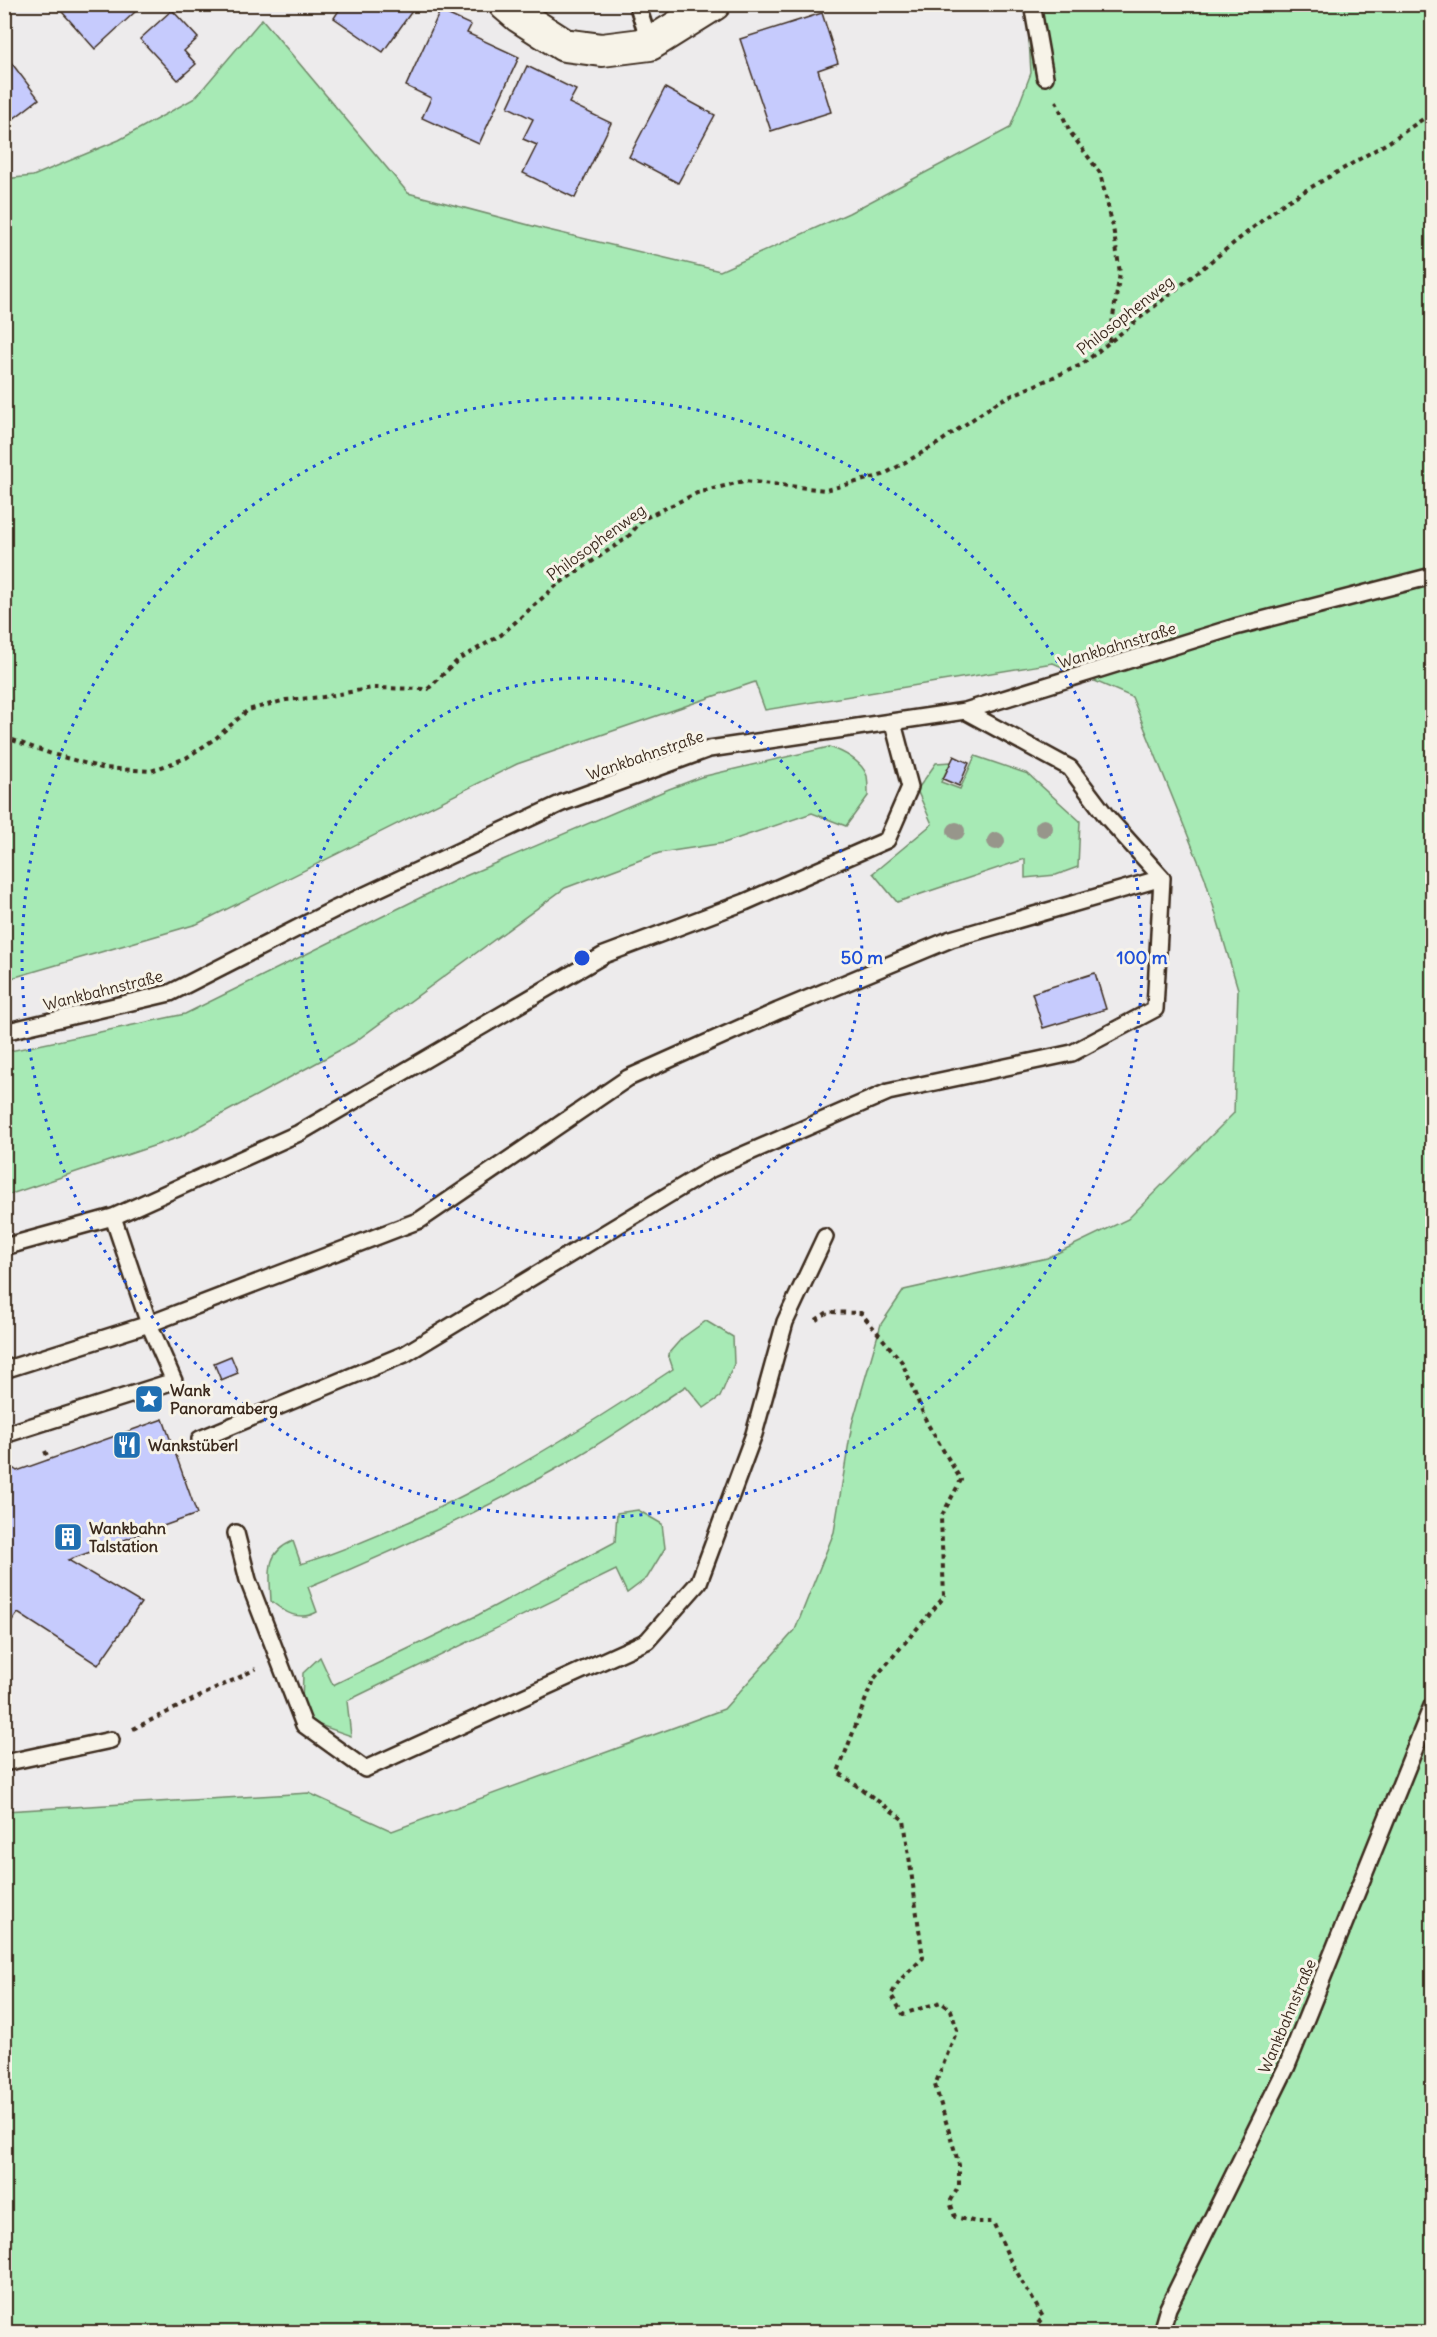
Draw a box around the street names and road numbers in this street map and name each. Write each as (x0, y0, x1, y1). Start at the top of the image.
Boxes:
street label: Philosophenweg (1073, 271, 1177, 359)
street label: Philosophenweg (543, 499, 649, 585)
street label: Wankbahnstraße (1055, 618, 1179, 672)
street label: Wankbahnstraße (584, 726, 706, 784)
street label: Wankbahnstraße (41, 965, 165, 1015)
street label: Wankbahnstraße (1254, 1956, 1320, 2076)

